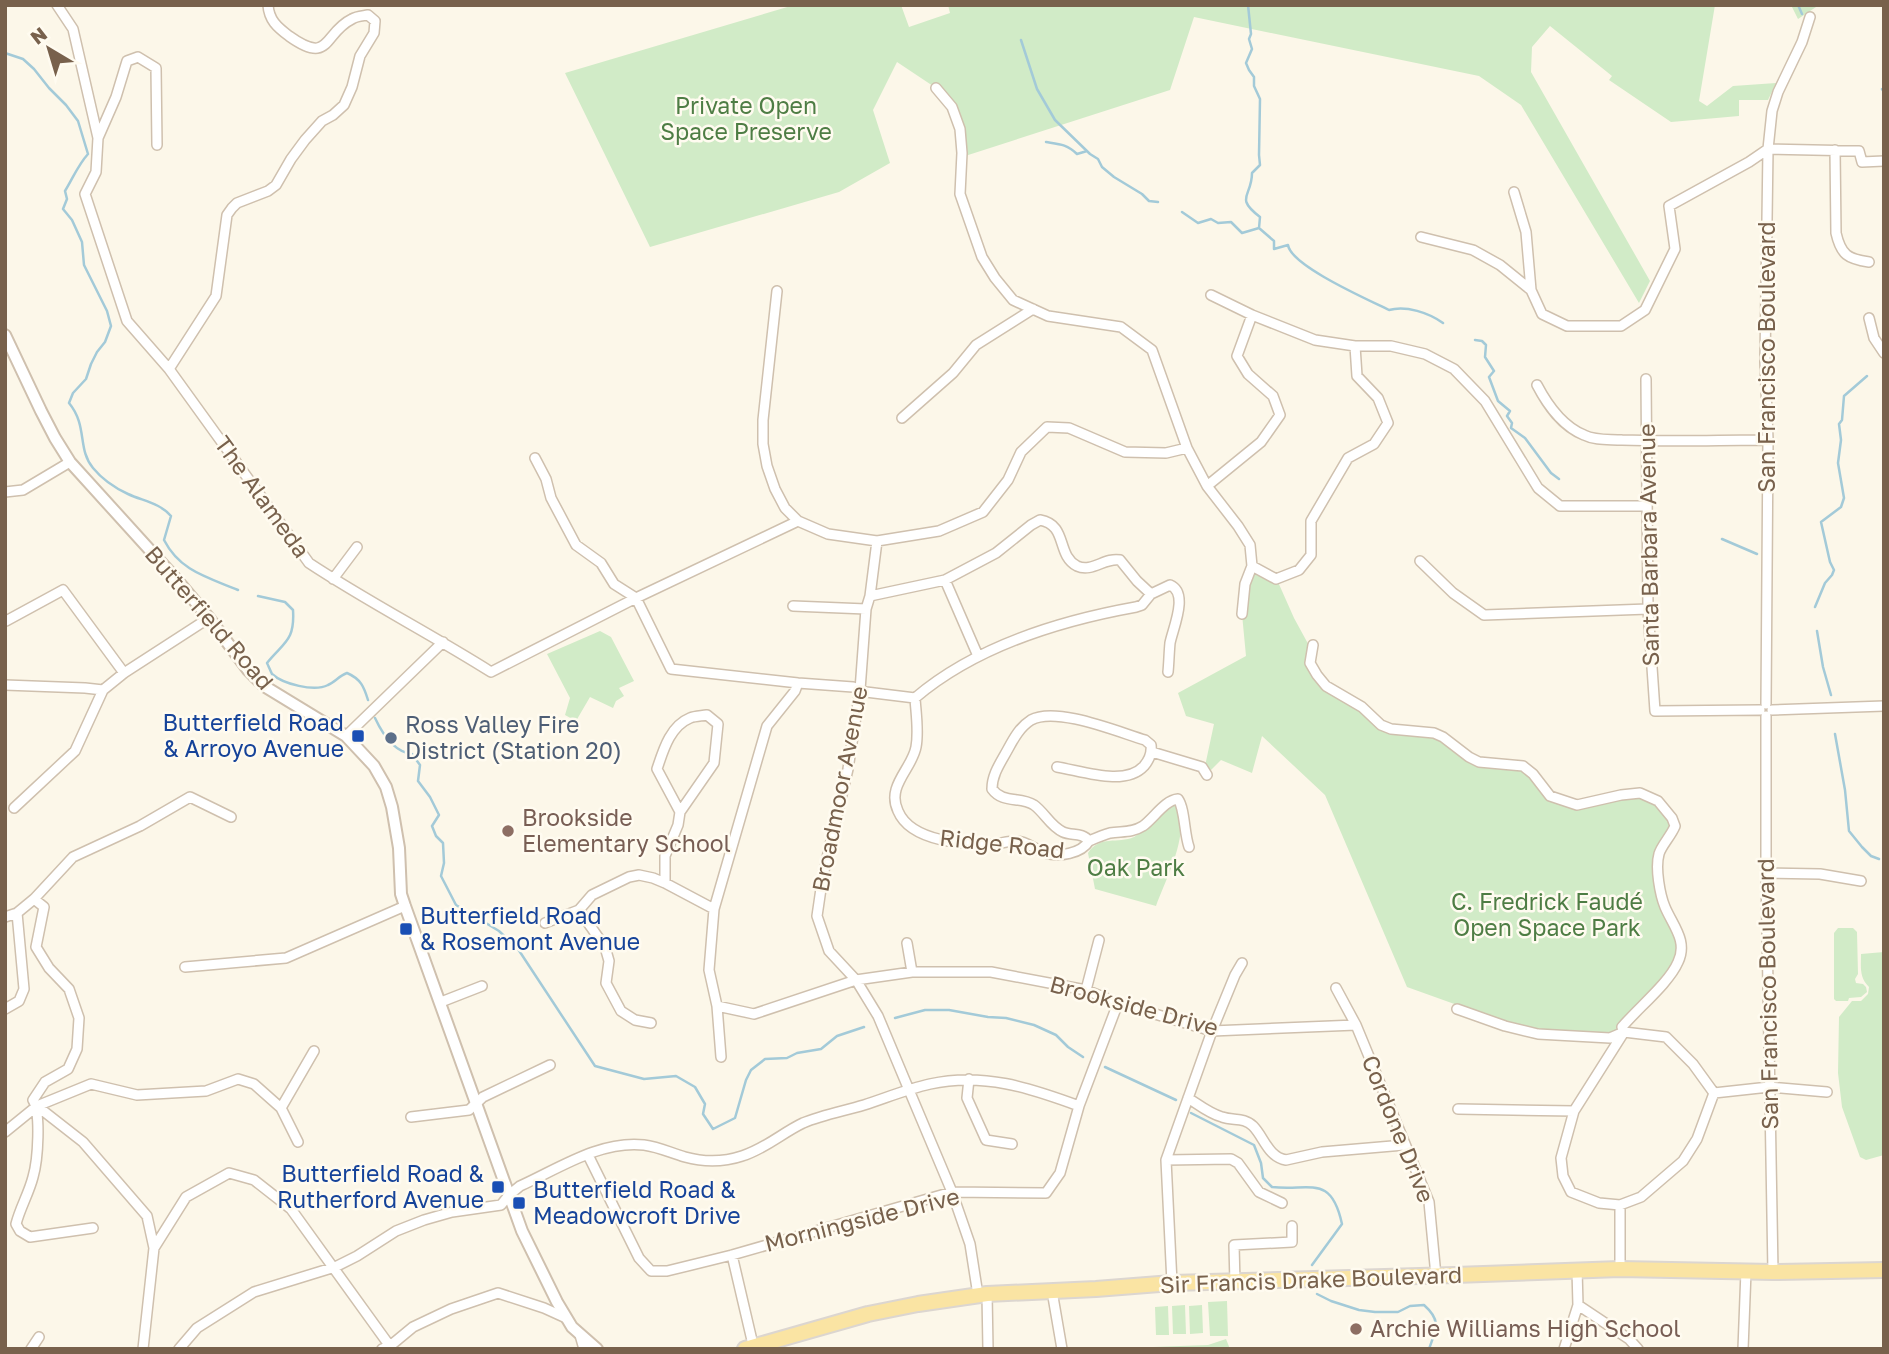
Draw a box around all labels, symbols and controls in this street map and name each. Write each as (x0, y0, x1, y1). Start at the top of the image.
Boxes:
north arrow (14, 14, 84, 84)
text: N (25, 22, 51, 49)
park label: Private Open Space Preserve (660, 91, 832, 145)
street label: San Francisco Boulevard (1752, 221, 1780, 493)
street label: Santa Barbara Avenue (1632, 423, 1664, 667)
street label: The Alameda (209, 430, 316, 563)
street label: Butterfield Road (140, 540, 280, 695)
street label: Broadmoor Avenue (805, 684, 873, 894)
place label: Butterfield Road & Arroyo Avenue (162, 708, 344, 762)
place label: Ross Valley Fire District (Station 20) (405, 710, 622, 764)
marker: Butterfield Road & Arroyo Avenue (350, 728, 366, 744)
marker: Ross Valley Fire District (Station 20) (383, 730, 399, 746)
place label: Brookside Elementary School (522, 803, 731, 857)
marker: Brookside Elementary School (500, 823, 516, 839)
street label: Ridge Road (938, 823, 1066, 863)
park label: Oak Park (1087, 853, 1185, 881)
street label: San Francisco Boulevard (1751, 858, 1783, 1130)
park label: C. Fredrick Faudé Open Space Park (1451, 887, 1643, 941)
place label: Butterfield Road & Rosemont Avenue (420, 901, 640, 955)
marker: Butterfield Road & Rosemont Avenue (398, 921, 414, 937)
street label: Brookside Drive (1047, 969, 1222, 1041)
street label: Cordone Drive (1357, 1051, 1441, 1206)
place label: Butterfield Road & Rutherford Avenue (277, 1159, 485, 1213)
place label: Butterfield Road & Meadowcroft Drive (533, 1175, 741, 1229)
marker: Butterfield Road & Rutherford Avenue (490, 1179, 506, 1195)
street label: Morningside Drive (761, 1181, 962, 1257)
marker: Butterfield Road & Meadowcroft Drive (511, 1195, 527, 1211)
street label: Sir Francis Drake Boulevard (1159, 1260, 1463, 1298)
place label: Archie Williams High School (1370, 1314, 1681, 1342)
marker: Archie Williams High School (1348, 1321, 1364, 1337)

